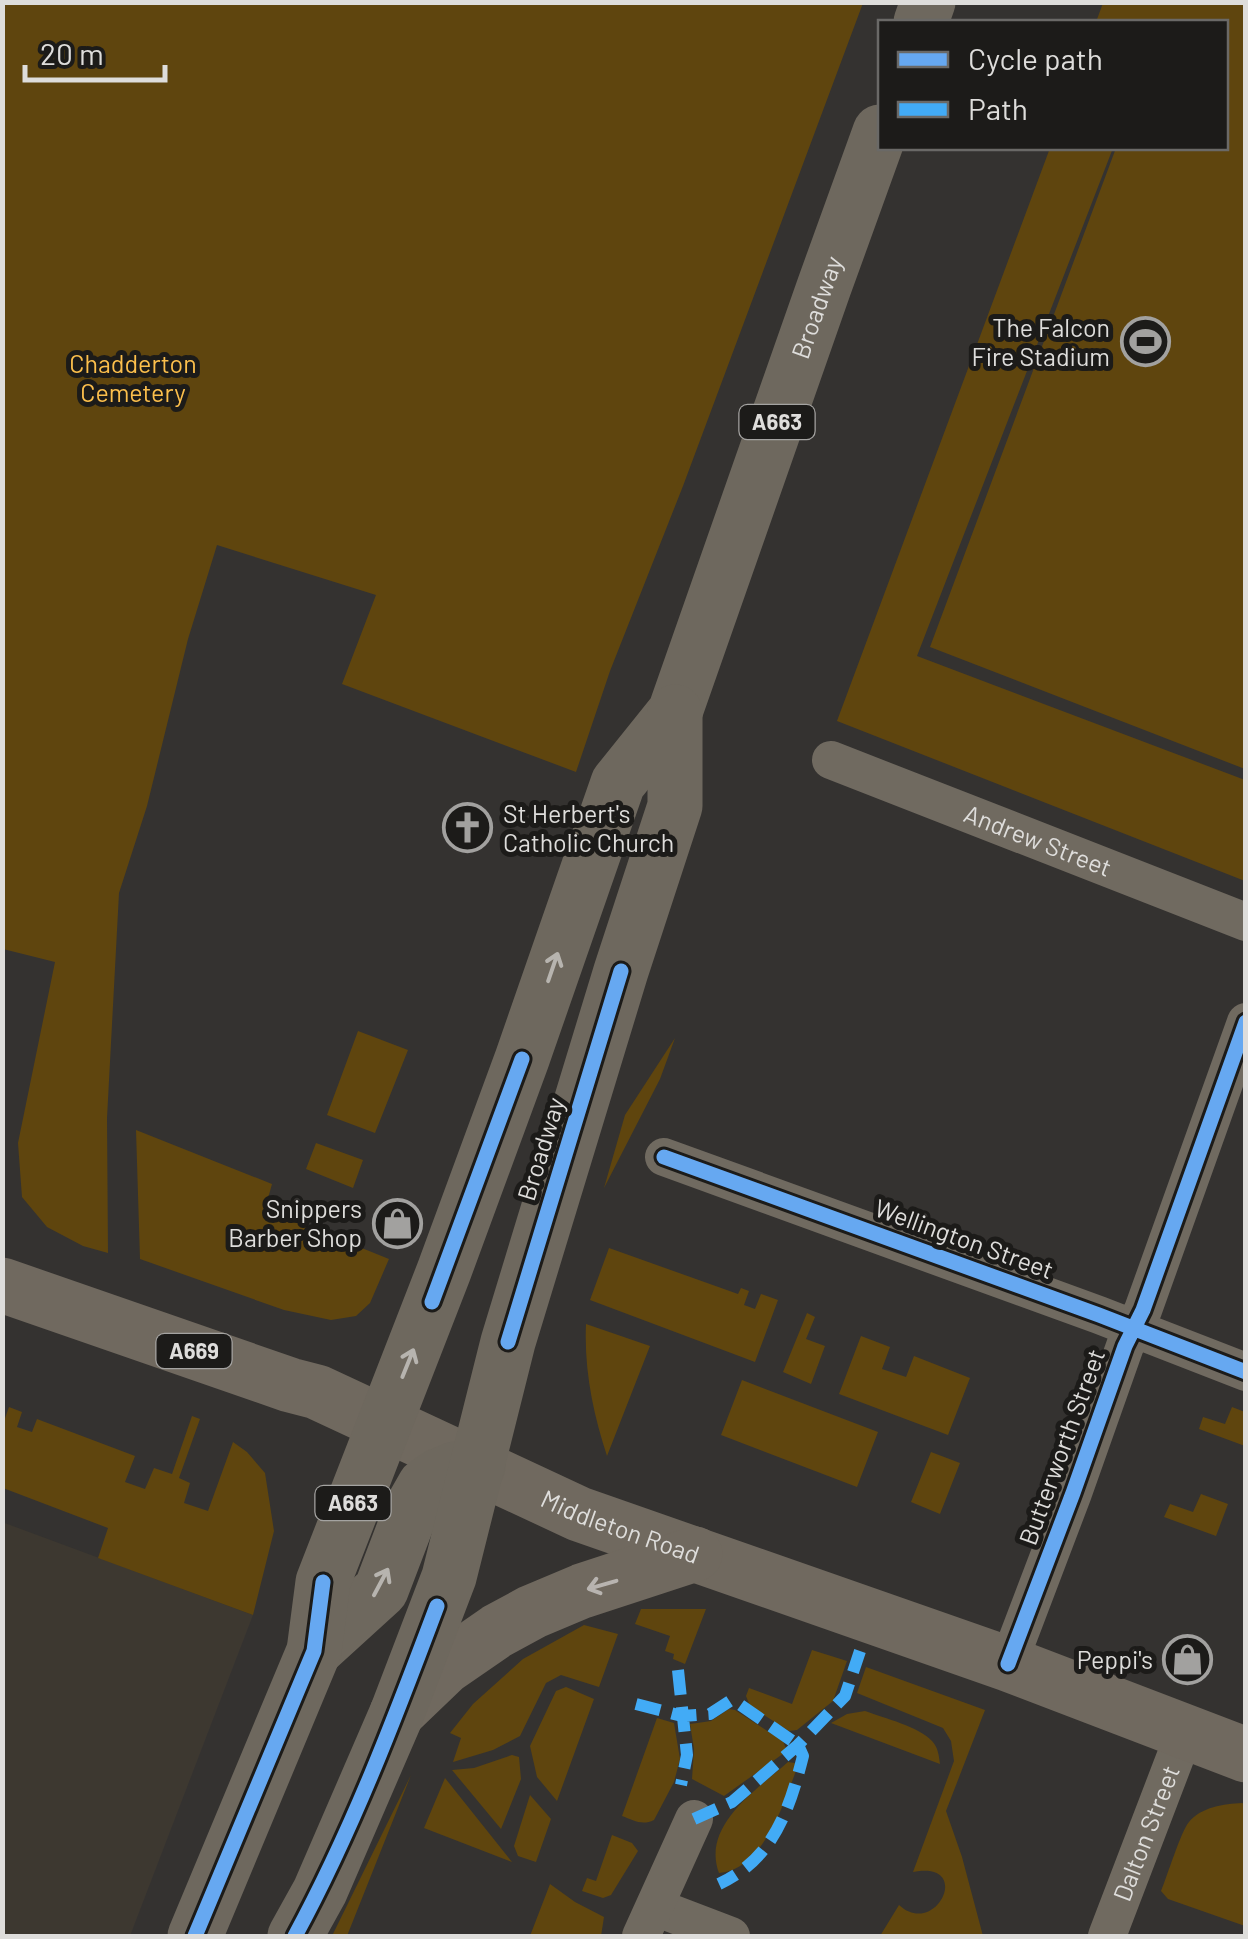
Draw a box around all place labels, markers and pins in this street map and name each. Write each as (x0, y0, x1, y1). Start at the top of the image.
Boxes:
place label: The Falcon Fire Stadium (972, 312, 1110, 371)
sports icon: The Falcon Fire Stadium (1119, 316, 1171, 368)
place label: St Herbert's Catholic Church (503, 798, 674, 857)
church icon: St Herbert's Catholic Church (442, 802, 494, 854)
place label: Snippers Barber Shop (228, 1193, 362, 1252)
shop icon: Snippers Barber Shop (371, 1197, 423, 1249)
shop icon: Peppi's (1162, 1634, 1214, 1686)
place label: Peppi's (1077, 1644, 1153, 1674)

